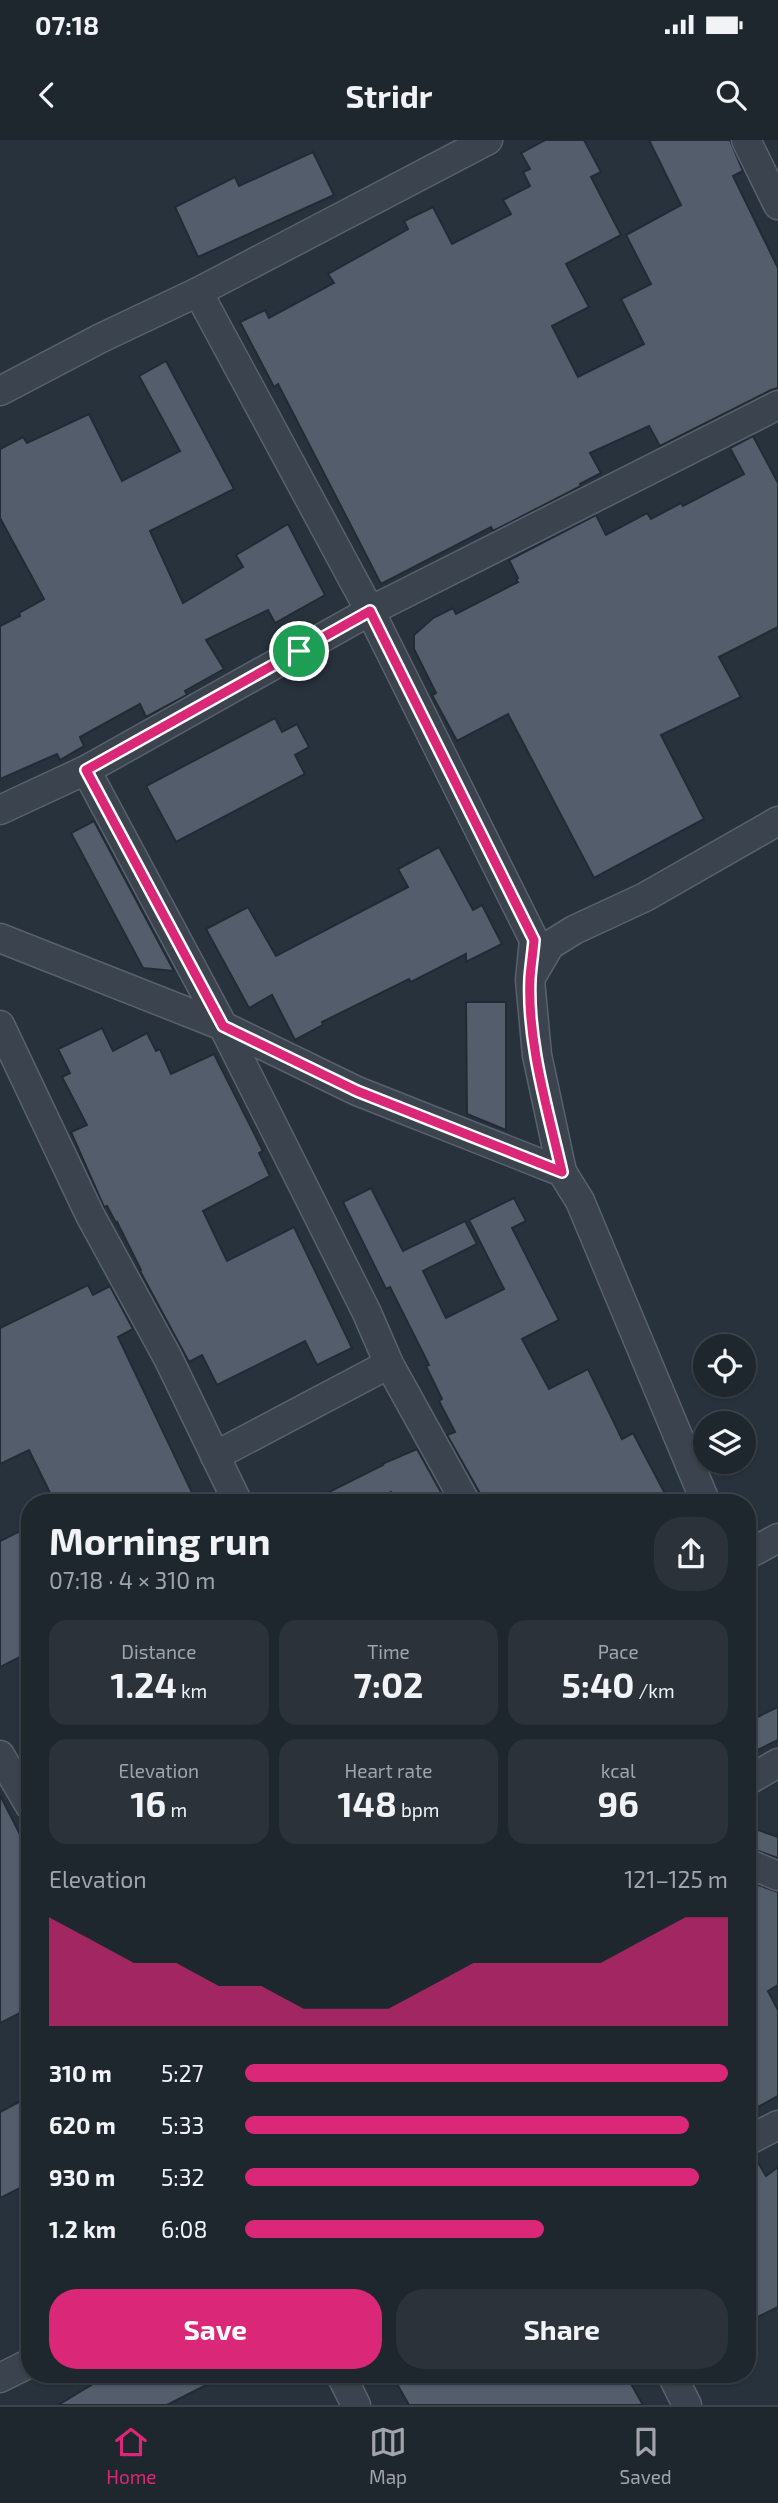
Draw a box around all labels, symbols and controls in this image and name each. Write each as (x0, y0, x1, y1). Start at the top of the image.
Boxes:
text: 07:18 (35, 9, 99, 40)
icon: back (28, 76, 66, 114)
text: Stridr (345, 76, 433, 114)
icon: search (712, 76, 750, 114)
pin (269, 621, 329, 681)
icon: arrive (280, 632, 318, 670)
map controls (693, 1334, 756, 1474)
button: locate (693, 1334, 756, 1397)
button: layers (693, 1411, 756, 1474)
text: Morning run (49, 1517, 270, 1563)
button: share (654, 1517, 728, 1591)
text: 07:18 · 4 × 310 m (49, 1566, 216, 1594)
text: Distance (121, 1640, 196, 1663)
text: Time (367, 1640, 410, 1663)
text: Pace (598, 1640, 639, 1663)
text: 1.24 (110, 1663, 177, 1705)
text: 7:02 (354, 1663, 423, 1705)
text: 5:40 (562, 1663, 634, 1705)
text: km (177, 1679, 207, 1702)
text: /km (634, 1679, 675, 1702)
text: Elevation (119, 1759, 199, 1782)
text: Heart rate (345, 1759, 432, 1782)
text: kcal (601, 1759, 636, 1782)
text: 16 (130, 1782, 166, 1824)
text: 148 (338, 1782, 397, 1824)
text: 96 (598, 1782, 639, 1824)
text: m (166, 1798, 187, 1821)
text: bpm (397, 1798, 439, 1821)
text: Elevation (49, 1865, 147, 1893)
text: 121–125 m (624, 1865, 728, 1893)
text: 310 m (49, 2059, 112, 2087)
text: 5:27 (161, 2059, 203, 2087)
text: 620 m (49, 2111, 116, 2139)
text: 5:33 (161, 2111, 204, 2139)
text: 930 m (49, 2163, 115, 2191)
text: 5:32 (161, 2163, 204, 2191)
text: 1.2 km (49, 2215, 116, 2243)
text: 6:08 (161, 2215, 207, 2243)
button: Save (49, 2289, 382, 2369)
button: Share (396, 2289, 728, 2369)
tab: Home (106, 2423, 157, 2488)
tab: Map (369, 2423, 407, 2488)
tab: Saved (620, 2423, 672, 2488)

